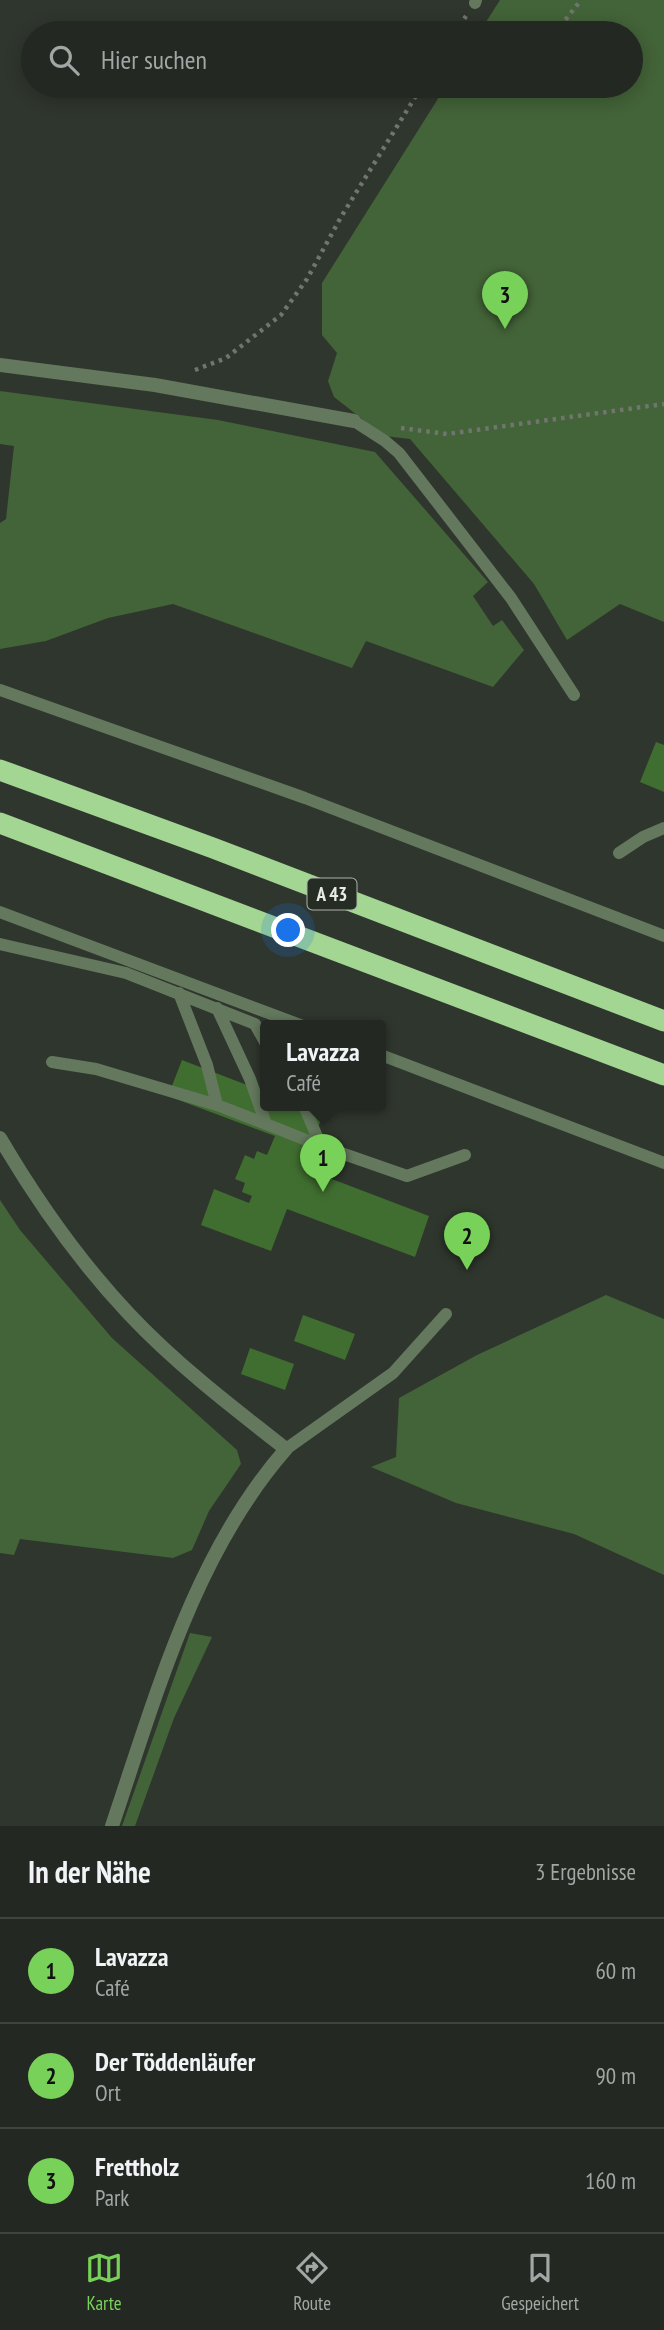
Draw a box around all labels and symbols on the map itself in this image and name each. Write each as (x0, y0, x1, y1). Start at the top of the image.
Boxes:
pin: 3 (482, 271, 528, 329)
road number: A 43 (308, 878, 356, 909)
your location (271, 913, 305, 947)
pin: 1 (300, 1134, 346, 1192)
pin: 2 (444, 1212, 490, 1270)

